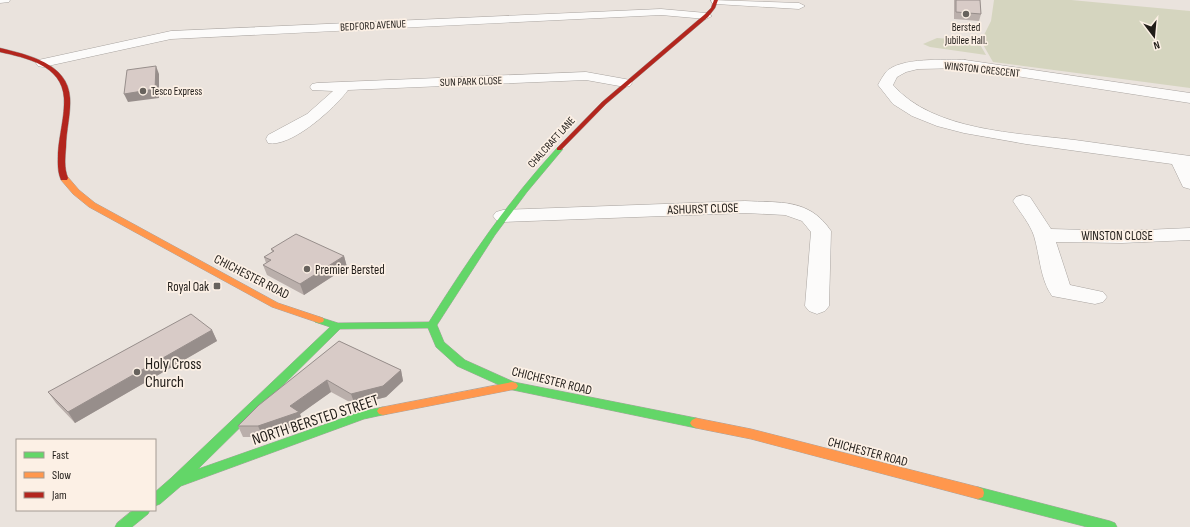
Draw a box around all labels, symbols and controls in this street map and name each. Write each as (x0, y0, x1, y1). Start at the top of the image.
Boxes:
marker: Bersted Jubilee Hall. (961, 9, 971, 19)
north arrow (1134, 16, 1174, 56)
street label: BEDFORD AVENUE (340, 17, 406, 34)
place label: Bersted Jubilee Hall. (944, 21, 987, 47)
text: N (1152, 38, 1161, 52)
street label: WINSTON CRESCENT (943, 59, 1021, 80)
street label: SUN PARK CLOSE (440, 74, 502, 89)
place label: Tesco Express (151, 85, 202, 98)
marker: Tesco Express (138, 86, 148, 96)
street label: CHALCRAFT LANE (525, 114, 578, 171)
street label: ASHURST CLOSE (666, 200, 739, 218)
street label: WINSTON CLOSE (1081, 228, 1153, 244)
street label: CHICHESTER ROAD (211, 251, 292, 303)
place label: Premier Bersted (315, 262, 385, 278)
marker: Premier Bersted (302, 264, 312, 274)
place label: Royal Oak (167, 279, 209, 295)
marker: Royal Oak (212, 281, 222, 291)
place label: Holy Cross Church (145, 355, 202, 392)
street label: CHICHESTER ROAD (510, 363, 594, 399)
marker: Holy Cross Church (132, 367, 142, 377)
street label: NORTH BERSTED STREET (250, 391, 382, 450)
street label: CHICHESTER ROAD (826, 434, 910, 470)
legend (16, 439, 156, 511)
text: Fast (52, 448, 69, 463)
text: Slow (52, 468, 71, 483)
text: Jam (51, 488, 67, 503)

